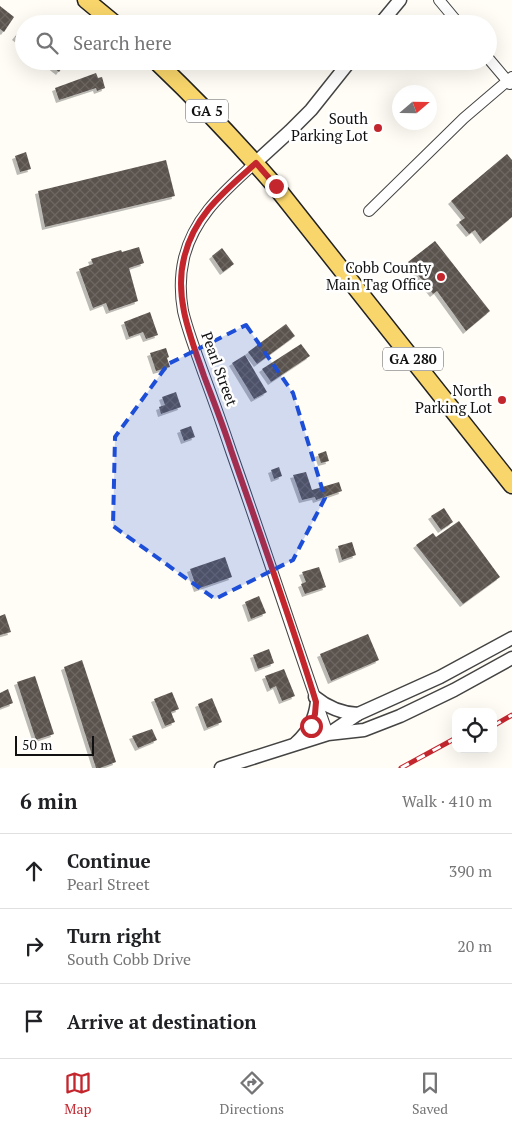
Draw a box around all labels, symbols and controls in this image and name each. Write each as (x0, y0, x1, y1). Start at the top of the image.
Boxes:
search box (15, 15, 497, 70)
icon: search (33, 29, 61, 57)
text: Search here (73, 30, 172, 55)
north arrow (392, 85, 437, 130)
road number: GA 5 (186, 100, 228, 122)
place label: South Parking Lot (291, 108, 368, 145)
marker: South Parking Lot (372, 122, 384, 134)
route end (265, 175, 288, 198)
place label: Cobb County Main Tag Office (326, 257, 431, 294)
marker: Cobb County Main Tag Office (435, 271, 447, 283)
street label: Pearl Street (197, 329, 243, 409)
road number: GA 280 (383, 348, 443, 370)
place label: North Parking Lot (415, 380, 492, 417)
marker: North Parking Lot (496, 394, 508, 406)
map controls (452, 708, 497, 753)
button: locate (452, 708, 497, 753)
route start (300, 715, 323, 738)
scale bar (15, 733, 94, 756)
text: 50 m (22, 735, 52, 754)
text: 6 min (20, 787, 77, 815)
text: Walk · 410 m (402, 790, 492, 812)
text: Continue (67, 848, 151, 873)
icon: ahead (20, 857, 48, 885)
text: 390 m (449, 860, 492, 882)
text: Pearl Street (67, 873, 150, 895)
text: Turn right (67, 923, 161, 948)
icon: right (20, 932, 48, 960)
text: 20 m (457, 935, 492, 957)
text: South Cobb Drive (67, 948, 191, 970)
icon: arrive (20, 1007, 48, 1035)
text: Arrive at destination (67, 1009, 256, 1034)
tab: Map (64, 1069, 92, 1118)
tab: Directions (220, 1069, 284, 1118)
tab: Saved (412, 1069, 448, 1118)

